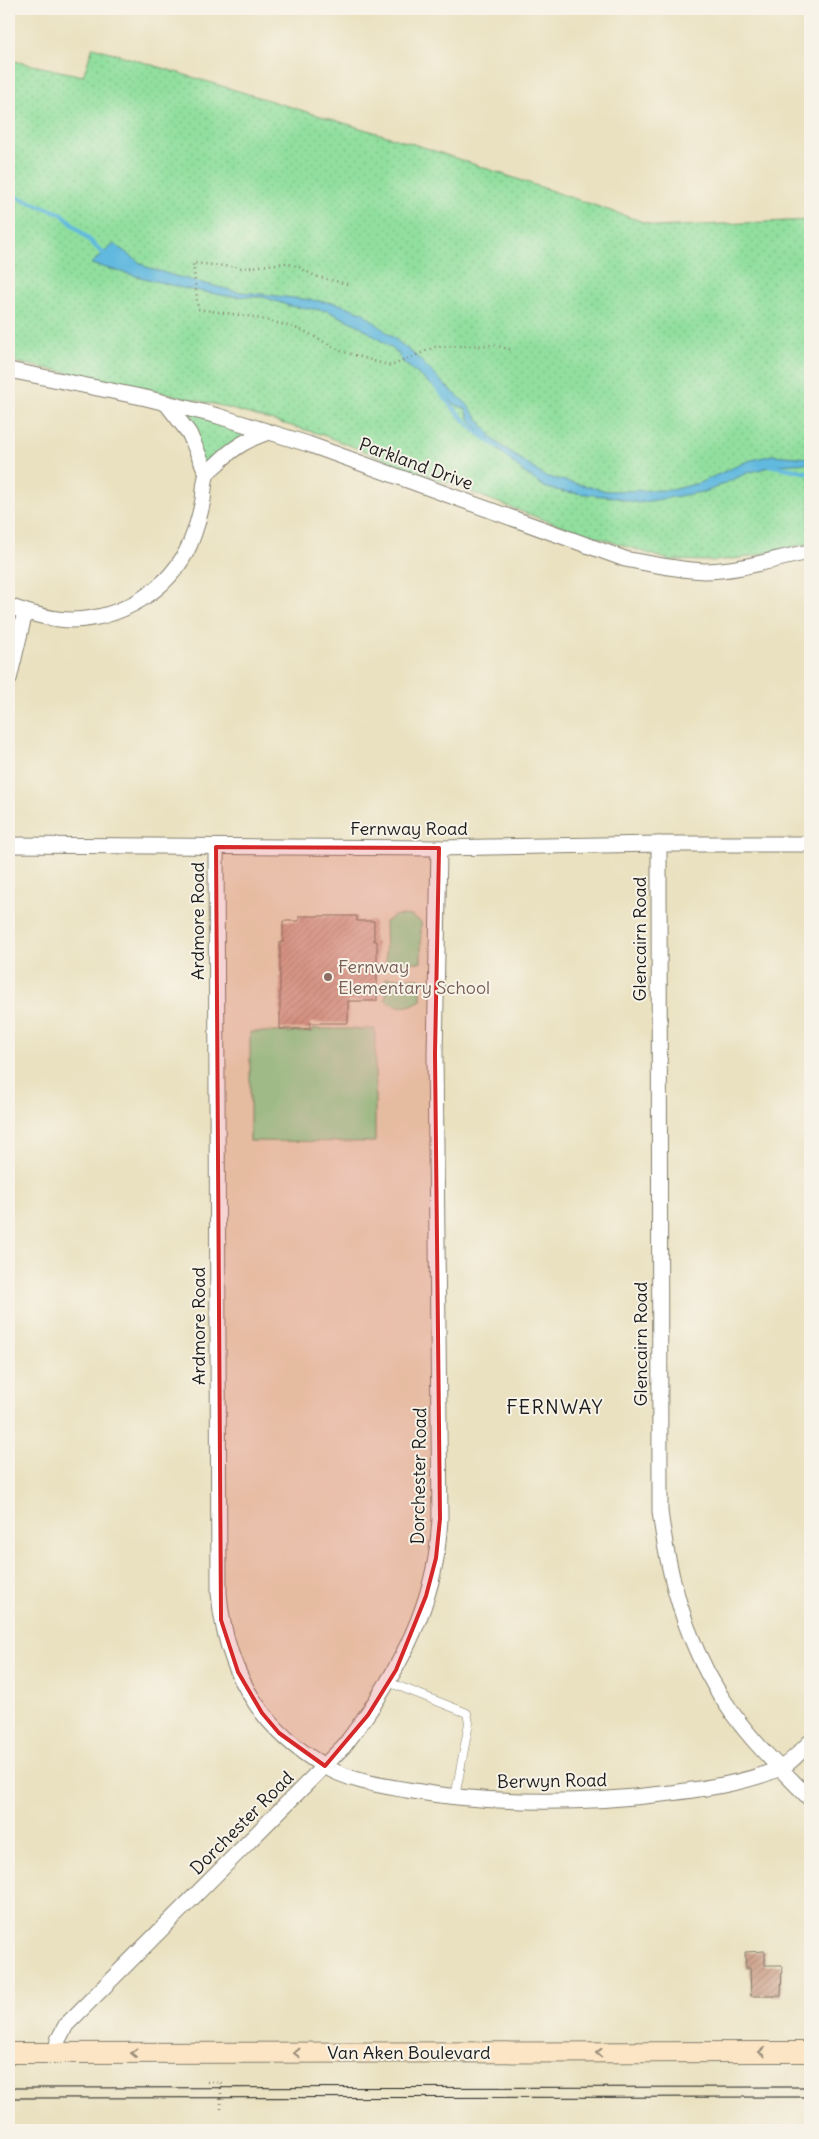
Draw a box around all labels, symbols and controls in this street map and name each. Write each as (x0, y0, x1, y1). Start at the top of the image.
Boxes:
street label: Parkland Drive (356, 432, 476, 495)
street label: Fernway Road (350, 817, 468, 840)
street label: Ardmore Road (186, 861, 209, 980)
street label: Glencairn Road (628, 876, 651, 1001)
place label: Fernway Elementary School (338, 955, 490, 999)
marker: Fernway Elementary School (322, 971, 334, 983)
street label: Ardmore Road (187, 1266, 210, 1385)
street label: Glencairn Road (629, 1281, 652, 1406)
district label: FERNWAY (506, 1394, 604, 1419)
street label: Dorchester Road (406, 1407, 431, 1545)
street label: Dorchester Road (185, 1766, 298, 1879)
street label: Berwyn Road (497, 1768, 608, 1793)
street label: Van Aken Boulevard (327, 2041, 491, 2064)
one-way arrow (757, 2047, 765, 2057)
one-way arrow (130, 2048, 138, 2058)
one-way arrow (292, 2048, 300, 2058)
one-way arrow (595, 2048, 602, 2058)

